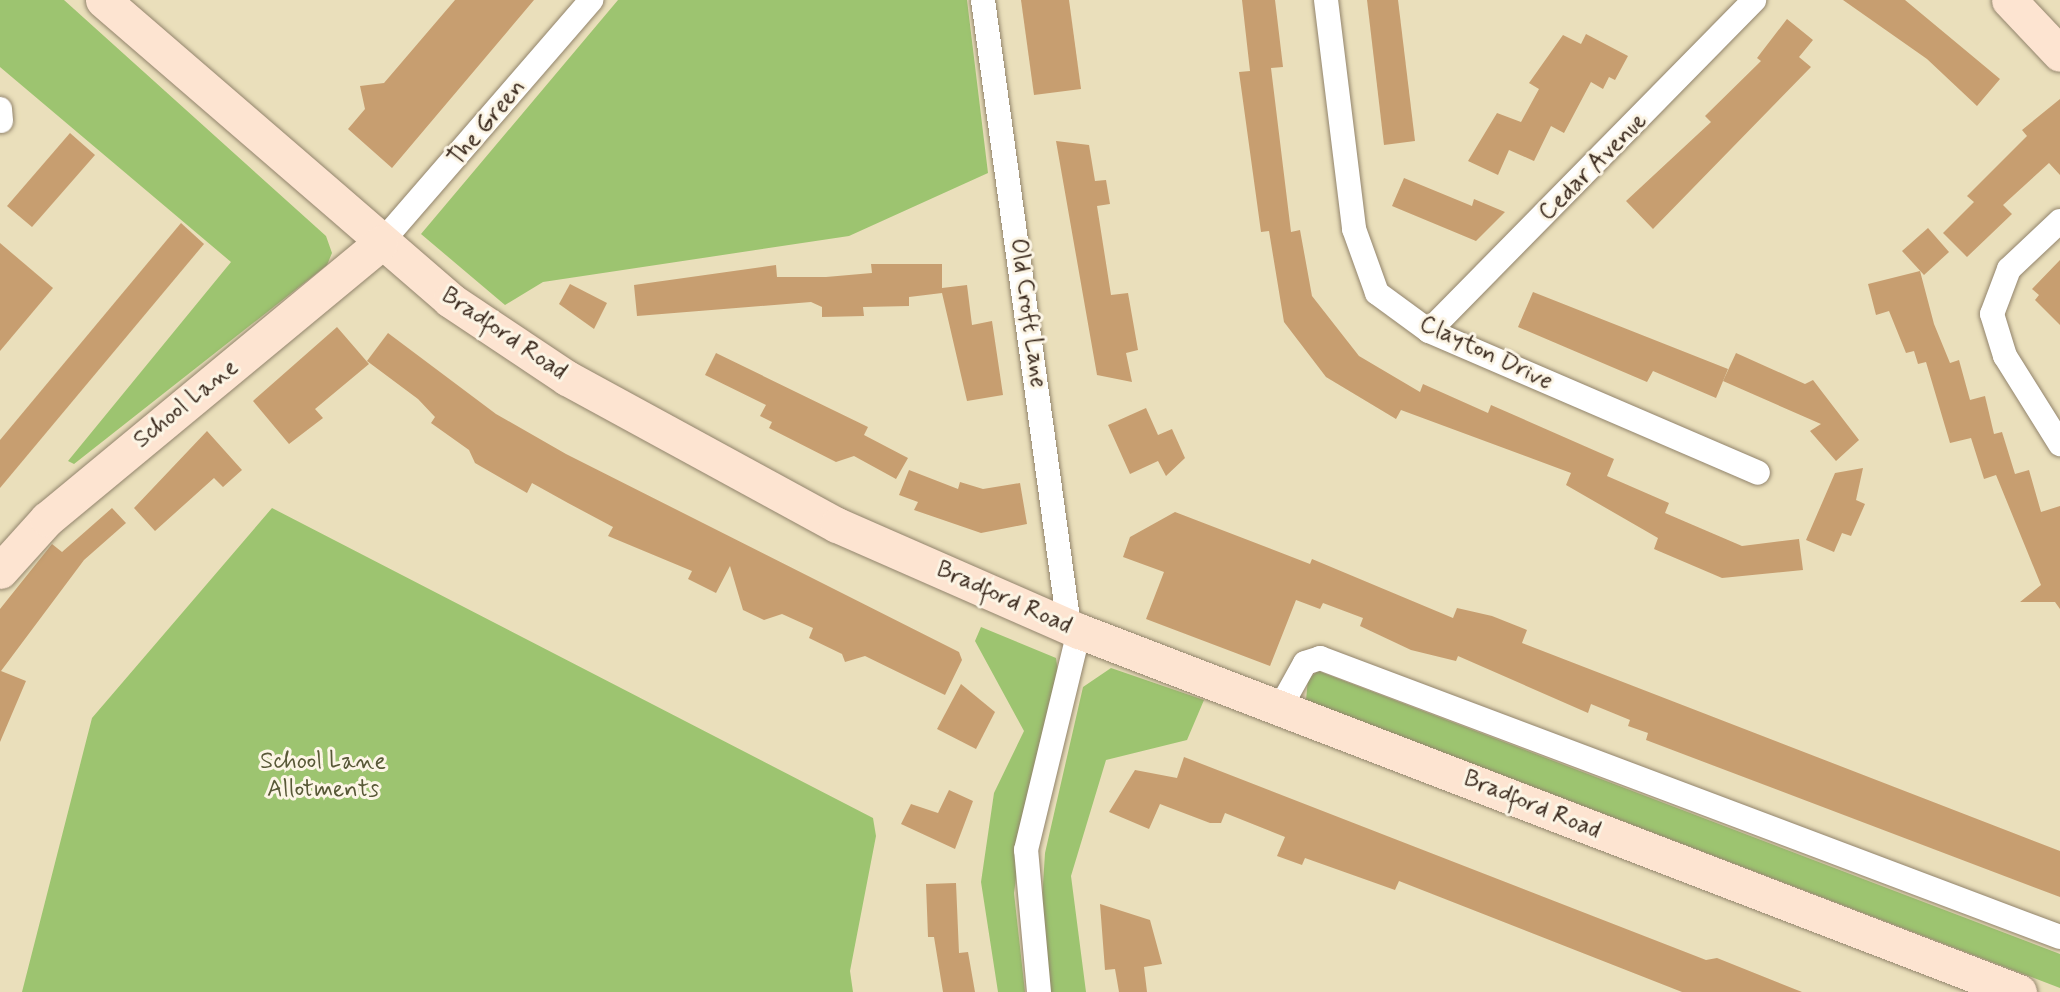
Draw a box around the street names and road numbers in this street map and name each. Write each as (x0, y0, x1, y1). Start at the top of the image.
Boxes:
street label: The Green (441, 72, 533, 174)
street label: Cedar Avenue (1531, 105, 1655, 229)
street label: Old Croft Lane (1003, 235, 1053, 391)
street label: Bradford Road (436, 282, 572, 386)
street label: Clayton Drive (1416, 310, 1556, 396)
street label: School Lane (130, 355, 242, 453)
street label: Bradford Road (932, 556, 1076, 640)
street label: Bradford Road (1460, 765, 1604, 845)

